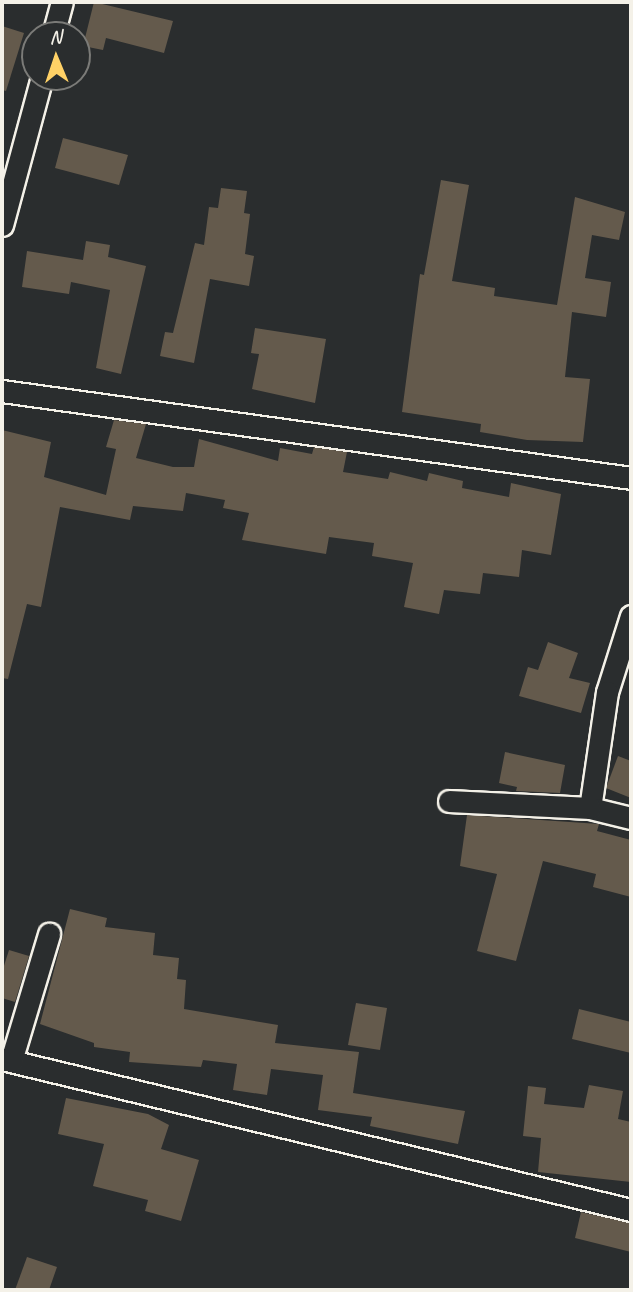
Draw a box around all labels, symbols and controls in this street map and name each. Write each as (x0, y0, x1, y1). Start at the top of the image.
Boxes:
north arrow (21, 21, 91, 91)
text: N (49, 25, 62, 49)

